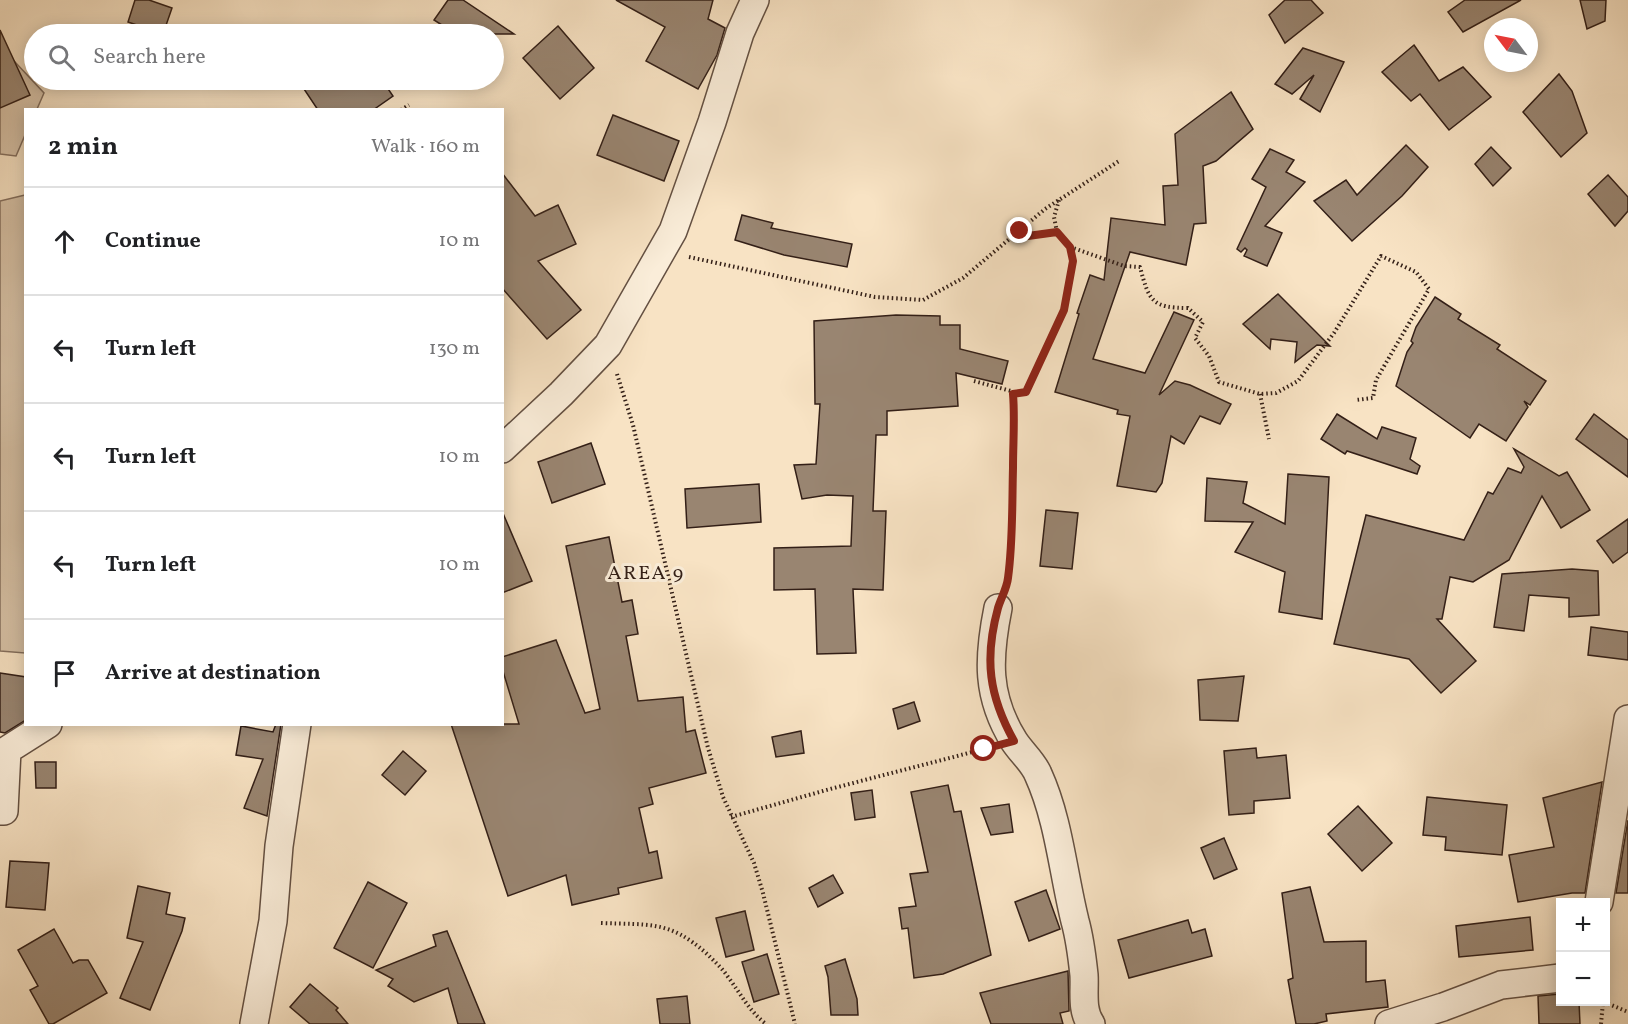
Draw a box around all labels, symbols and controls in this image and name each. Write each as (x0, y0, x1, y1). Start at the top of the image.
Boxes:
north arrow (1484, 18, 1538, 72)
search box (24, 24, 504, 90)
icon: search (45, 41, 78, 74)
text: Search here (93, 42, 206, 73)
text: 2 min (48, 129, 118, 165)
text: Walk · 160 m (371, 133, 480, 161)
route end (1006, 217, 1032, 243)
icon: ahead (48, 225, 81, 258)
text: Continue (105, 226, 201, 257)
text: 10 m (439, 227, 480, 255)
icon: left (48, 333, 81, 366)
text: Turn left (105, 334, 196, 365)
text: 130 m (429, 335, 480, 363)
icon: left (48, 441, 81, 474)
text: Turn left (105, 442, 196, 473)
text: 10 m (439, 443, 480, 471)
icon: left (48, 549, 81, 582)
text: Turn left (105, 550, 196, 581)
text: 10 m (439, 551, 480, 579)
district label: AREA 9 (607, 560, 685, 588)
icon: arrive (48, 657, 81, 690)
text: Arrive at destination (105, 658, 321, 689)
route start (970, 735, 996, 761)
map controls (1556, 898, 1610, 1006)
button: + (1556, 898, 1610, 952)
button: − (1556, 952, 1610, 1006)

